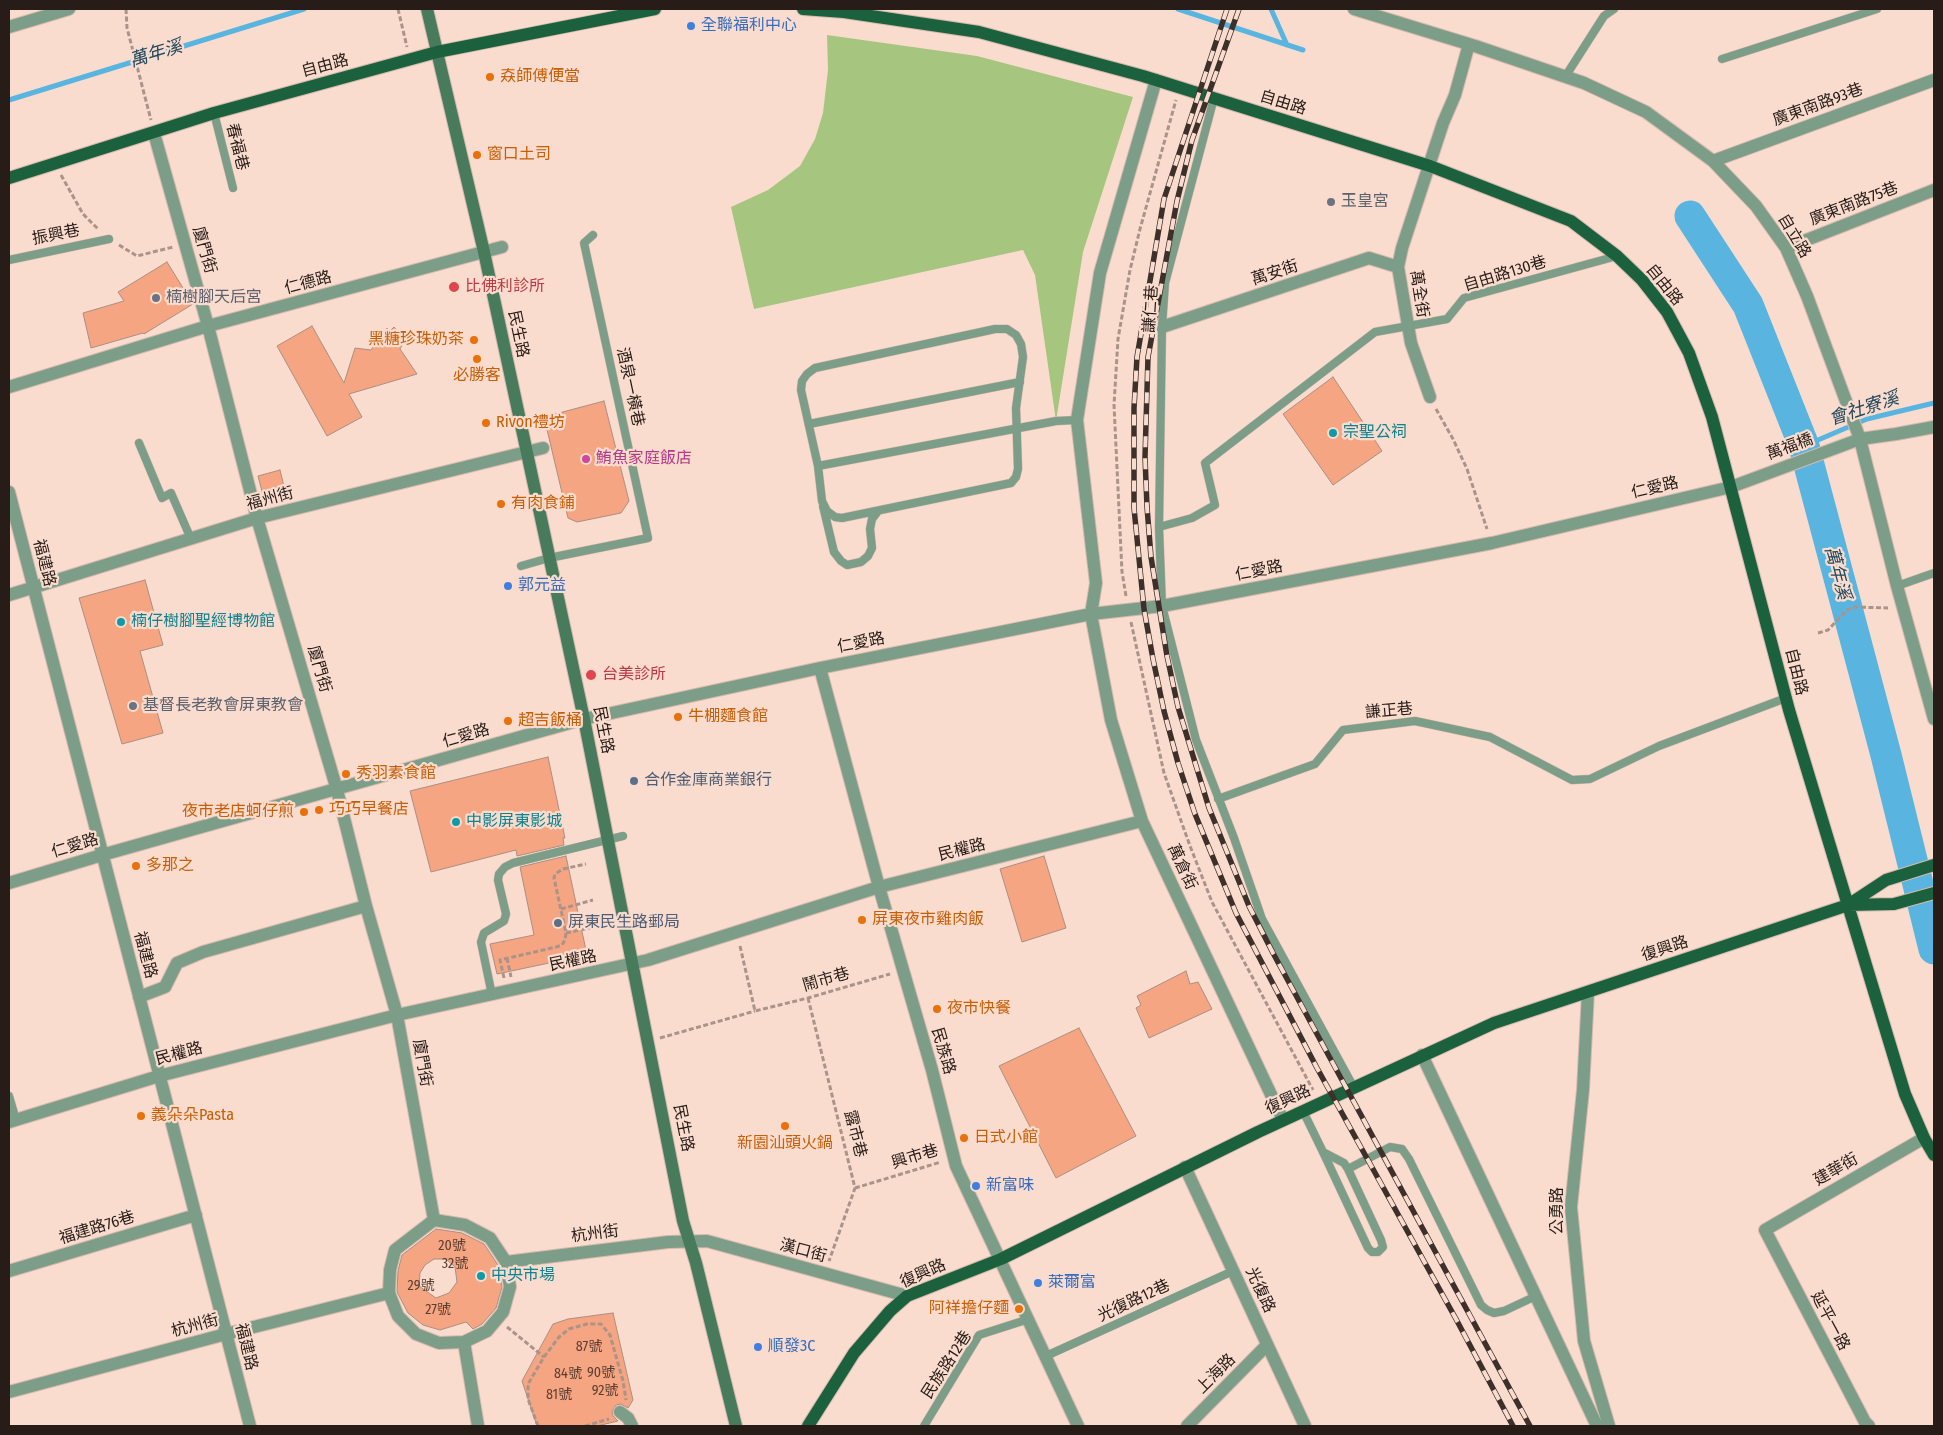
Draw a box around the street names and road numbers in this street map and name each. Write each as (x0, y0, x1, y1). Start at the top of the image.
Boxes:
street label: 自由路 (299, 51, 351, 81)
street label: 廣東南路93巷 (1770, 80, 1866, 130)
street label: 自由路 (1257, 87, 1309, 119)
street label: 春福巷 (222, 121, 252, 173)
street label: 廣東南路75巷 (1807, 178, 1901, 230)
street label: 自立路 (1773, 210, 1815, 262)
street label: 振興巷 (31, 221, 81, 249)
street label: 廈門街 (188, 224, 220, 276)
street label: 自由路130巷 (1461, 252, 1549, 296)
street label: 萬安街 (1249, 256, 1301, 290)
street label: 自由路 (1641, 260, 1687, 310)
street label: 仁德路 (282, 268, 334, 298)
street label: 萬全街 (1406, 269, 1432, 319)
street label: 謙仁巷 (1140, 284, 1162, 334)
street label: 民生路 (504, 309, 532, 359)
street label: 酒泉一橫巷 (612, 346, 648, 428)
street label: 萬福橋 (1764, 430, 1816, 464)
street label: 仁愛路 (1629, 473, 1681, 503)
street label: 福州街 (244, 484, 296, 514)
street label: 福建路 (29, 537, 59, 589)
street label: 仁愛路 (1234, 557, 1284, 585)
street label: 仁愛路 (836, 629, 886, 657)
street label: 廈門街 (303, 643, 335, 695)
street label: 自由路 (1781, 646, 1811, 698)
street label: 謙正巷 (1364, 699, 1414, 723)
street label: 民生路 (589, 705, 617, 755)
street label: 仁愛路 (440, 720, 492, 752)
street label: 仁愛路 (49, 830, 101, 862)
street label: 民權路 (936, 835, 988, 865)
street label: 萬倉街 (1163, 841, 1201, 893)
street label: 福建路 (130, 929, 160, 981)
street label: 復興路 (1639, 932, 1691, 966)
street label: 民權路 (548, 947, 598, 975)
street label: 鬧市巷 (800, 964, 852, 996)
street label: 民族路 (927, 1025, 959, 1077)
street label: 廈門街 (408, 1038, 436, 1088)
street label: 民權路 (153, 1039, 205, 1069)
street label: 復興路 (1262, 1081, 1314, 1119)
street label: 民生路 (669, 1103, 697, 1153)
street label: 露市巷 (840, 1108, 870, 1160)
street label: 興市巷 (889, 1141, 941, 1173)
street label: 建華街 (1810, 1150, 1862, 1190)
street label: 公勇路 (1548, 1187, 1568, 1235)
street label: 福建路76巷 (57, 1207, 137, 1249)
street label: 杭州街 (570, 1222, 620, 1246)
street label: 漢口街 (777, 1236, 829, 1266)
street label: 復興路 (897, 1255, 949, 1293)
street label: 光復路 (1241, 1264, 1279, 1316)
street label: 光復路12巷 (1095, 1276, 1173, 1326)
street label: 延平一路 (1807, 1288, 1853, 1354)
street label: 杭州街 (169, 1311, 221, 1341)
street label: 福建路 (231, 1321, 261, 1373)
street label: 民族路12巷 (918, 1327, 976, 1403)
street label: 上海路 (1192, 1350, 1240, 1398)

